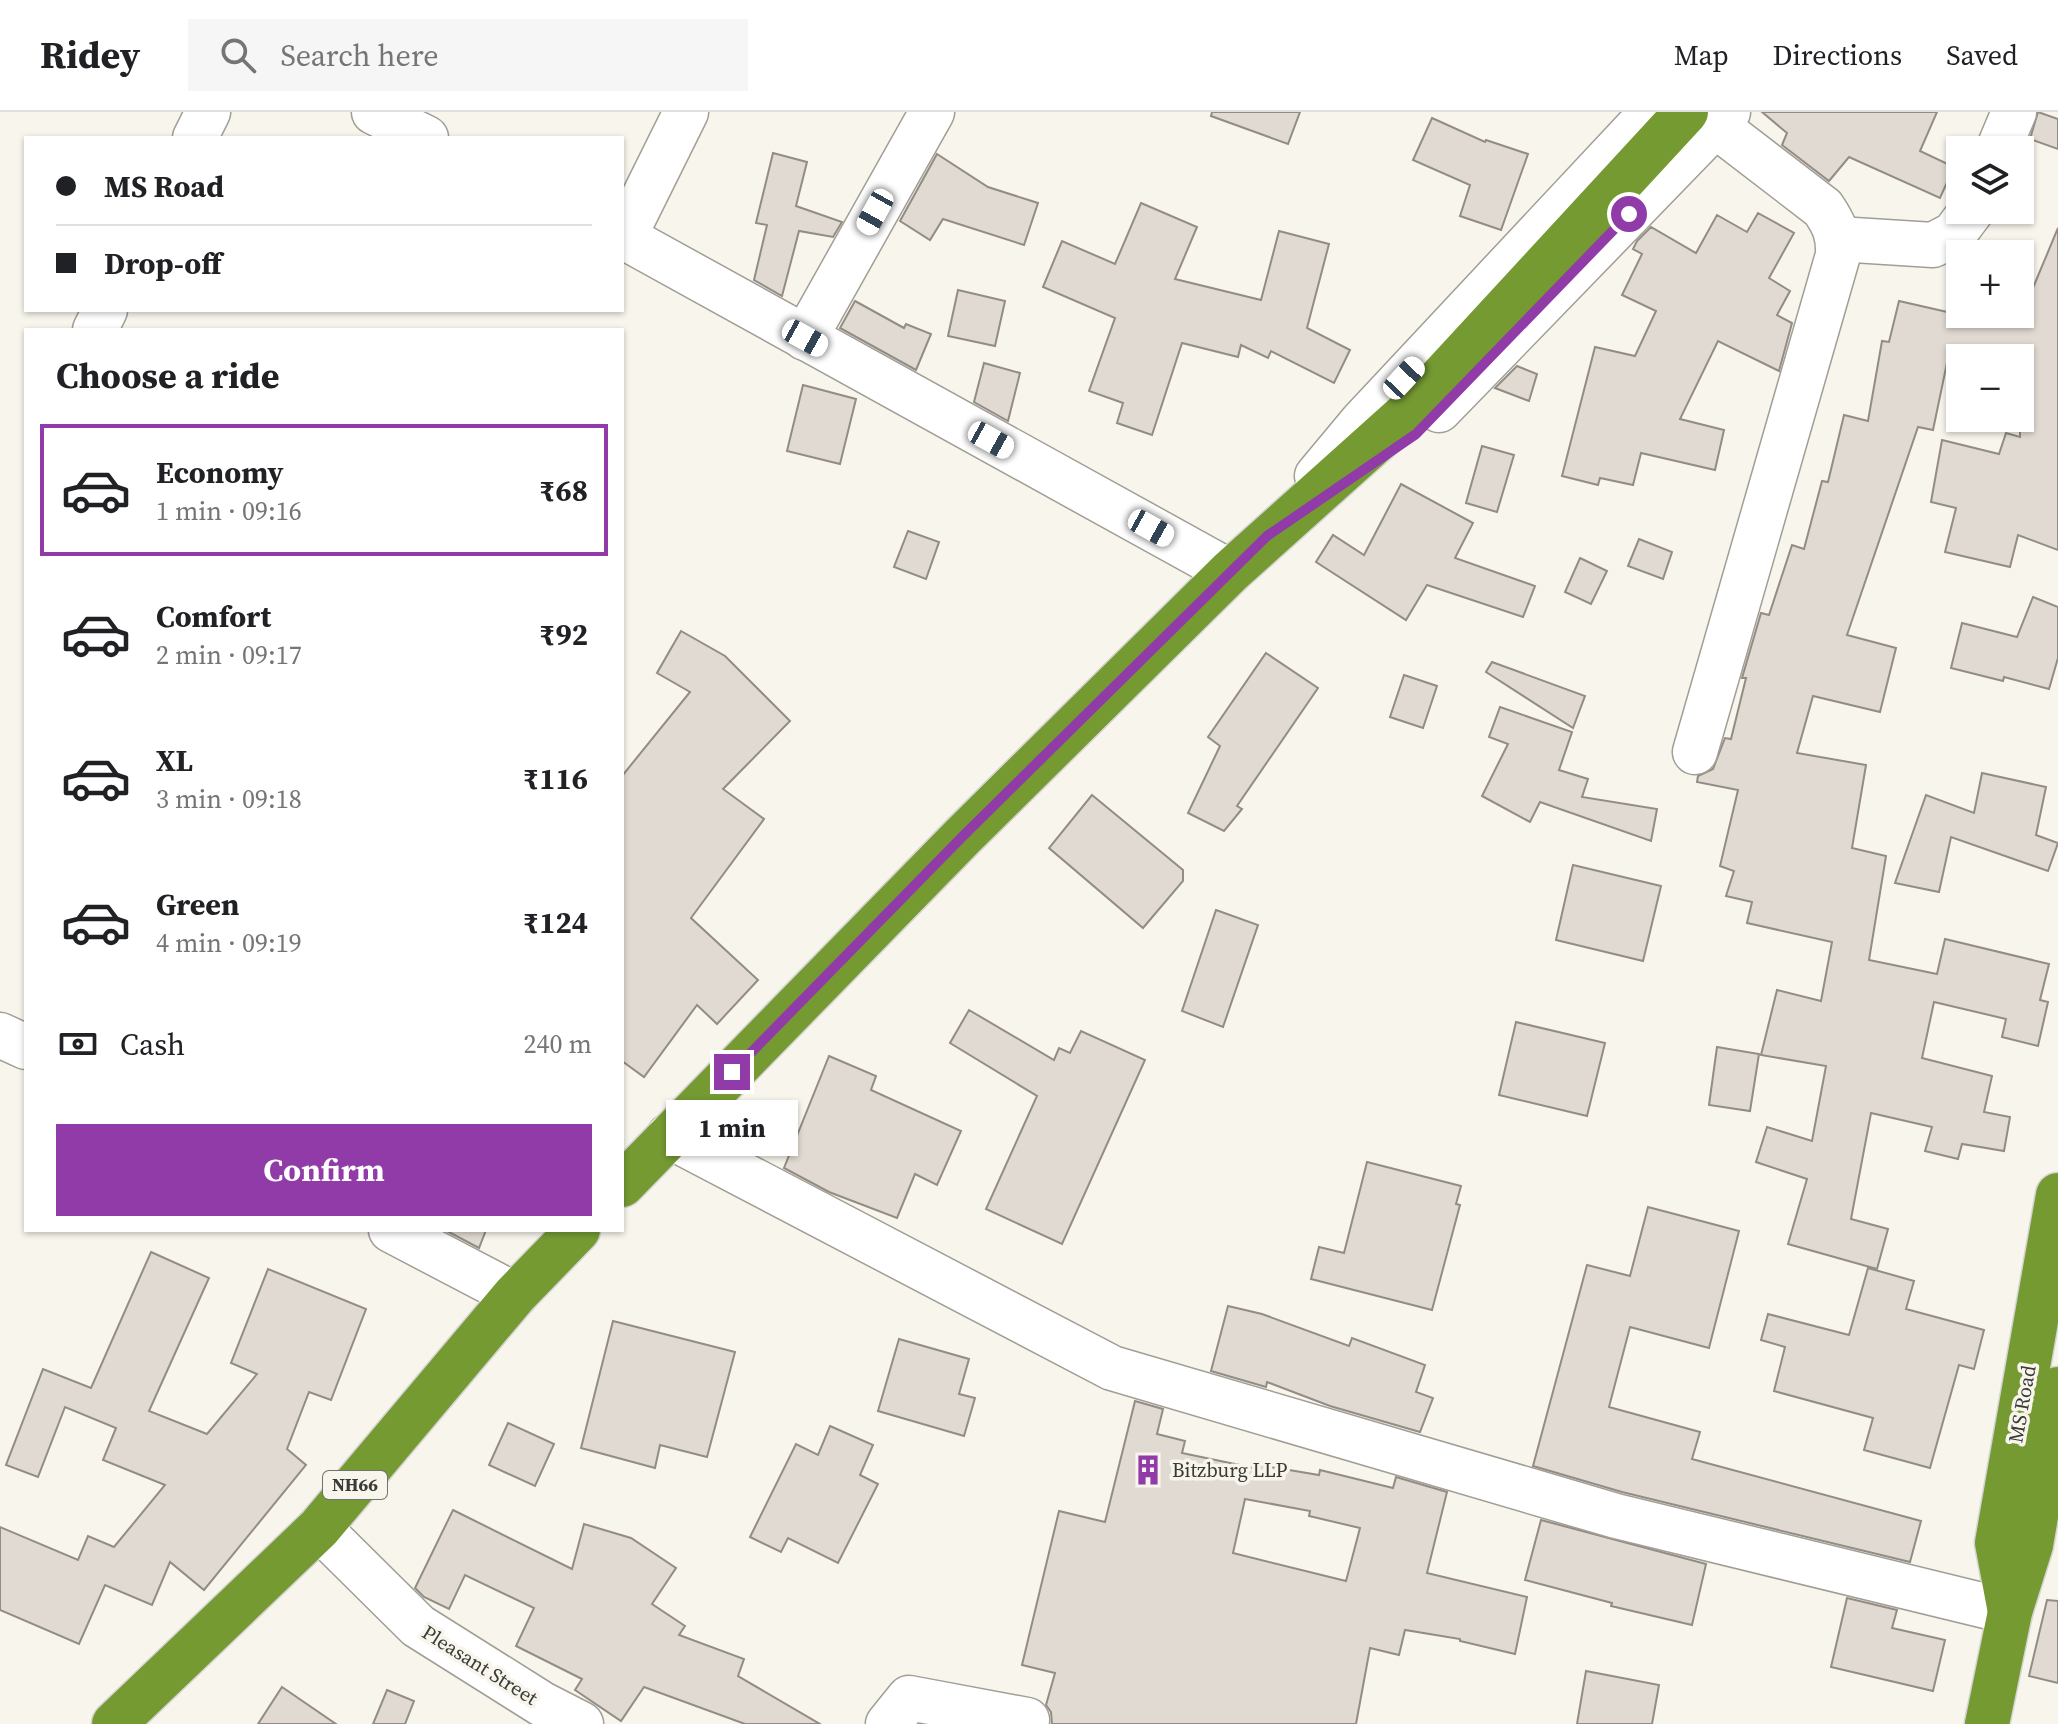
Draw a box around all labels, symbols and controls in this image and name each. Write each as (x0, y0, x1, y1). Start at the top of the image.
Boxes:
search box (188, 19, 748, 91)
text: Ridey (40, 29, 140, 81)
icon: search (216, 33, 260, 77)
text: Search here (280, 35, 439, 76)
text: Map (1674, 36, 1729, 74)
text: Directions (1773, 36, 1902, 74)
text: Saved (1946, 36, 2018, 74)
map controls (1946, 136, 2034, 432)
button: layers (1946, 136, 2034, 224)
text: MS Road (104, 166, 224, 207)
car (853, 185, 897, 239)
route start (1611, 196, 1647, 232)
button: + (1946, 240, 2034, 328)
text: Drop-off (104, 243, 222, 284)
car (778, 316, 832, 360)
button: − (1946, 344, 2034, 432)
text: Choose a ride (56, 351, 279, 400)
car (1379, 352, 1429, 404)
car (964, 418, 1018, 462)
text: Economy (156, 452, 284, 493)
icon: car (60, 454, 132, 526)
text: ₹68 (539, 470, 588, 511)
text: 1 min · 09:16 (156, 493, 302, 529)
car (1124, 506, 1178, 550)
text: Comfort (156, 596, 271, 637)
icon: car (60, 598, 132, 670)
text: ₹92 (539, 614, 588, 655)
text: 2 min · 09:17 (156, 637, 302, 673)
text: XL (156, 740, 193, 781)
icon: car (60, 742, 132, 814)
text: ₹116 (523, 758, 588, 799)
text: 3 min · 09:18 (156, 781, 302, 817)
text: Green (156, 884, 239, 925)
icon: car (60, 886, 132, 958)
text: ₹124 (523, 902, 588, 943)
text: 4 min · 09:19 (156, 925, 302, 961)
icon: cash (56, 1022, 100, 1066)
text: Cash (120, 1024, 185, 1065)
text: 240 m (524, 1026, 592, 1062)
route end (714, 1054, 750, 1090)
callout: 1 min (666, 1100, 798, 1156)
text: 1 min (698, 1110, 766, 1146)
button: Confirm (56, 1124, 592, 1216)
street label: MS Road (2001, 1362, 2043, 1445)
building icon: Bitzburg LLP (1131, 1453, 1165, 1487)
place label: Bitzburg LLP (1172, 1456, 1288, 1484)
road number: NH66 (323, 1471, 387, 1499)
street label: Pleasant Street (417, 1618, 544, 1712)

